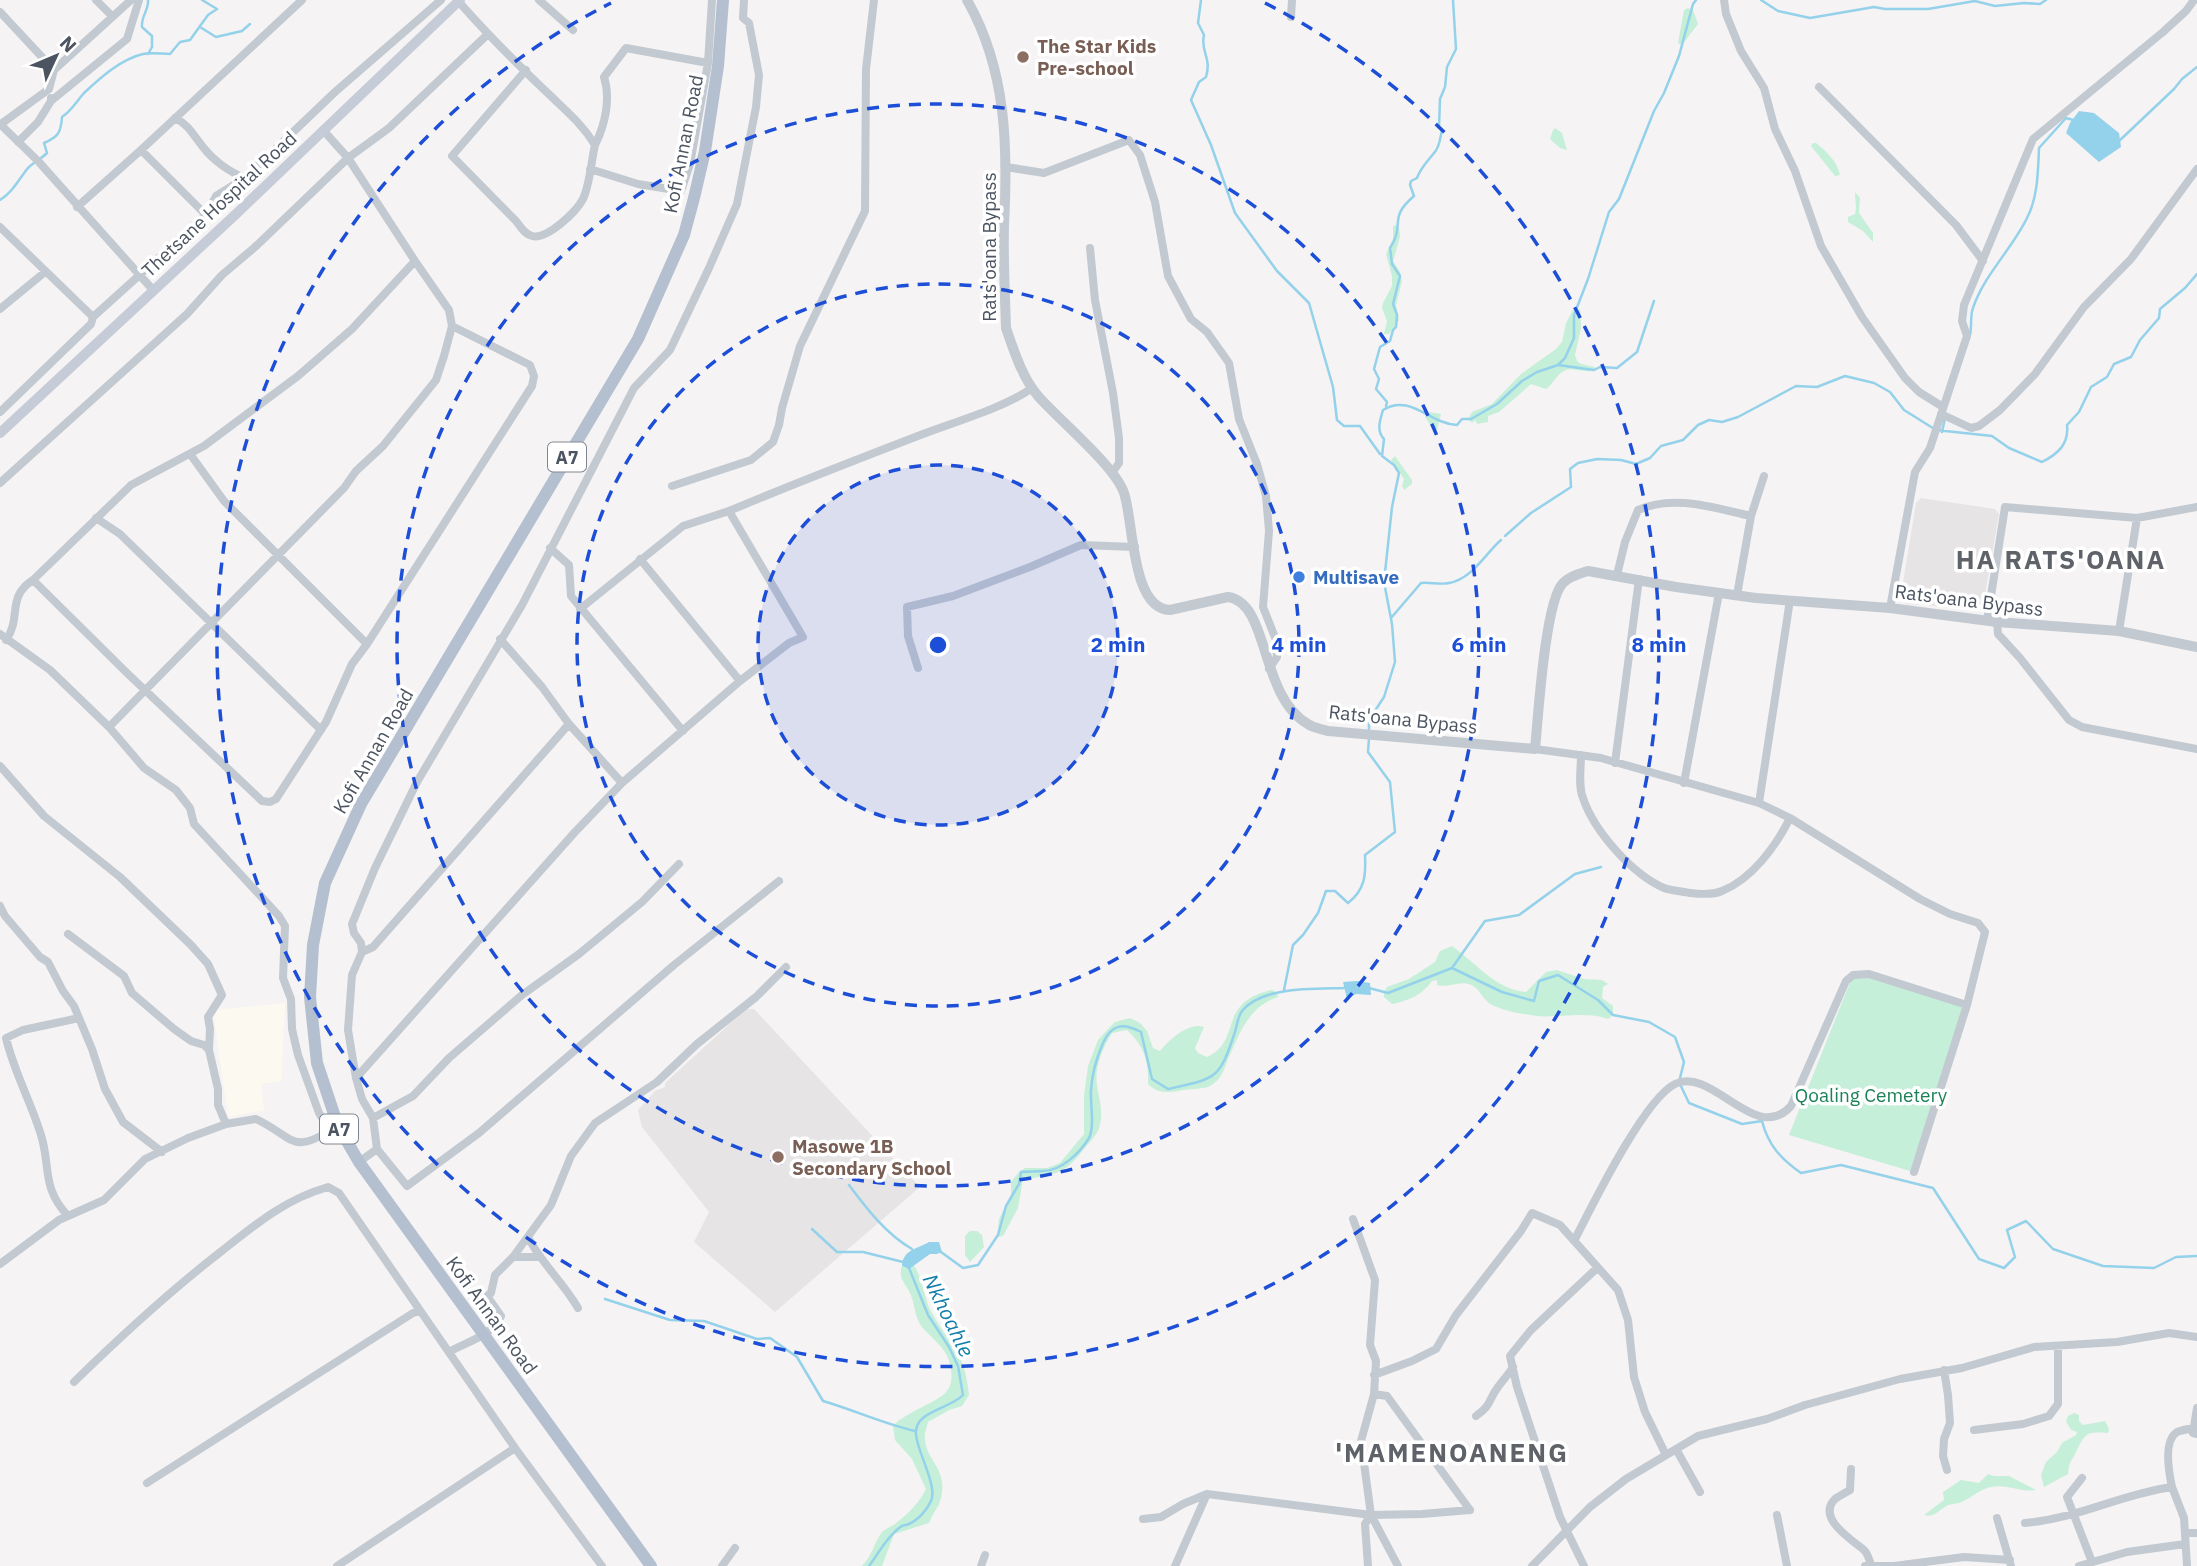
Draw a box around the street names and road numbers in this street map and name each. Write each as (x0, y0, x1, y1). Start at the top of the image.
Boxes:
street label: Kofi Annan Road (658, 73, 708, 215)
street label: Thetsane Hospital Road (137, 126, 301, 282)
street label: Rats'oana Bypass (977, 172, 1001, 322)
road number: A7 (548, 443, 586, 472)
street label: Rats'oana Bypass (1893, 579, 2045, 621)
street label: Kofi Annan Road (328, 684, 418, 818)
street label: Rats'oana Bypass (1327, 699, 1479, 739)
road number: A7 (320, 1114, 358, 1144)
street label: Kofi Annan Road (441, 1251, 543, 1379)

